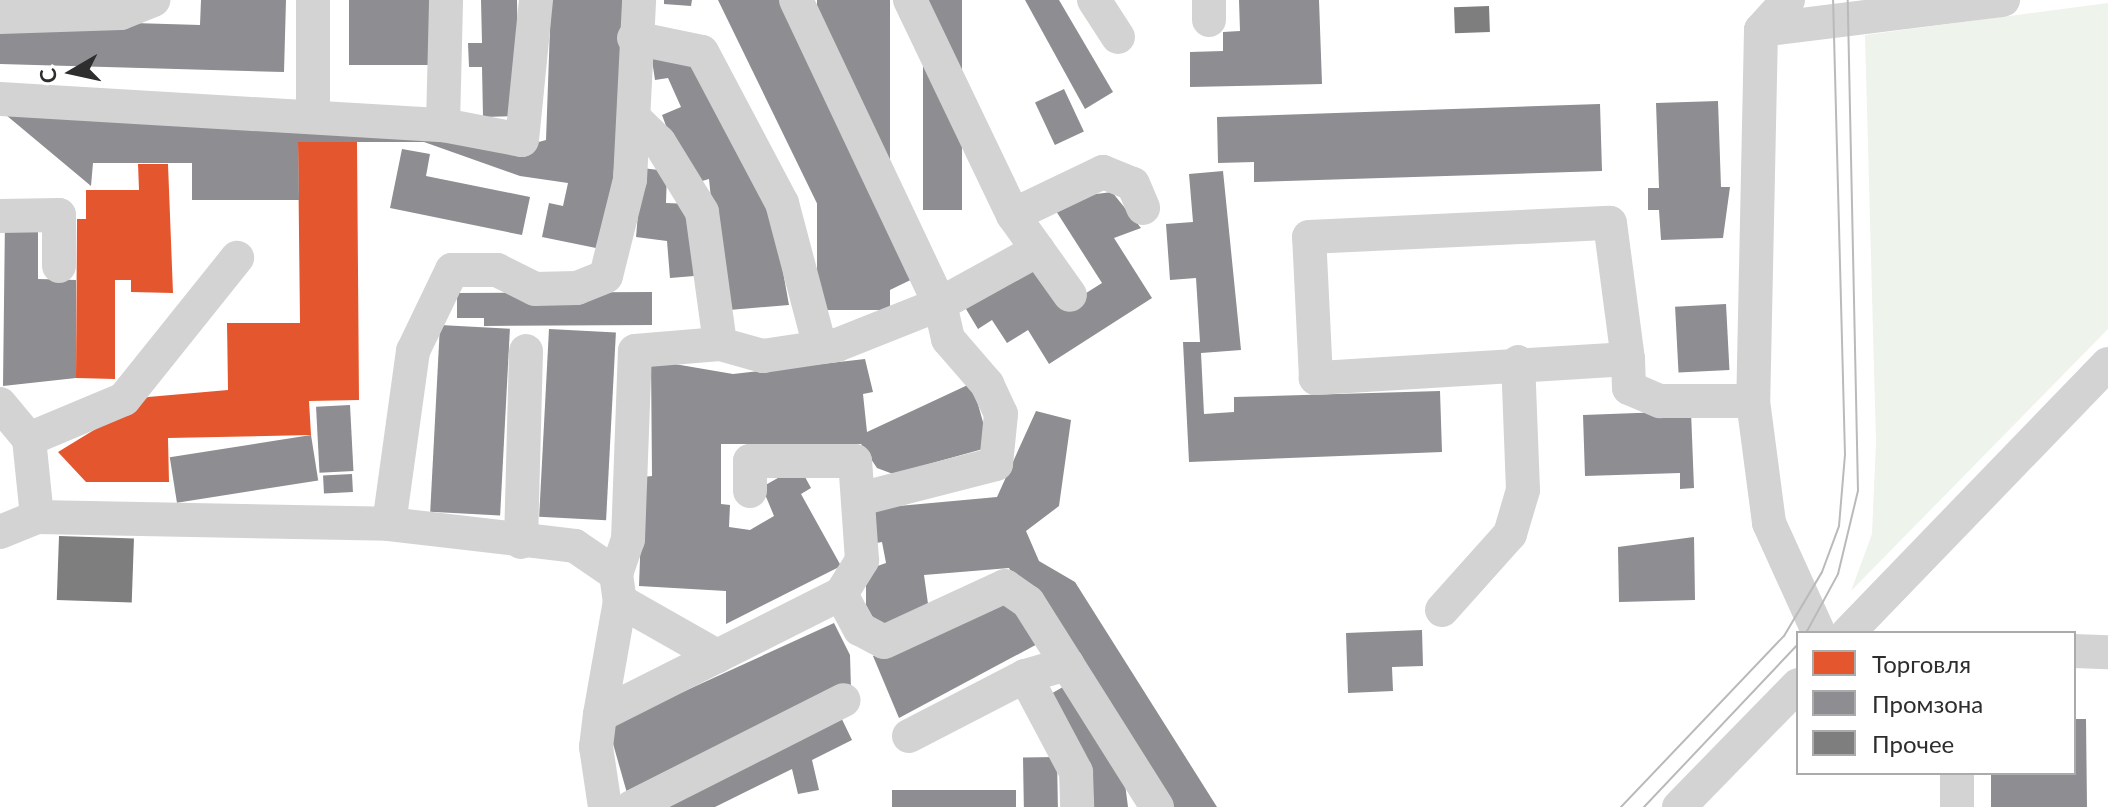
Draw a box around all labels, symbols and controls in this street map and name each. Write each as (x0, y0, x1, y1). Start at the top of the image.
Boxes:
north arrow (32, 32, 112, 112)
text: С (33, 67, 62, 85)
legend (1796, 631, 2076, 775)
text: Торговля (1872, 649, 1971, 678)
text: Промзона (1872, 689, 1983, 718)
text: Прочее (1872, 729, 1954, 758)

